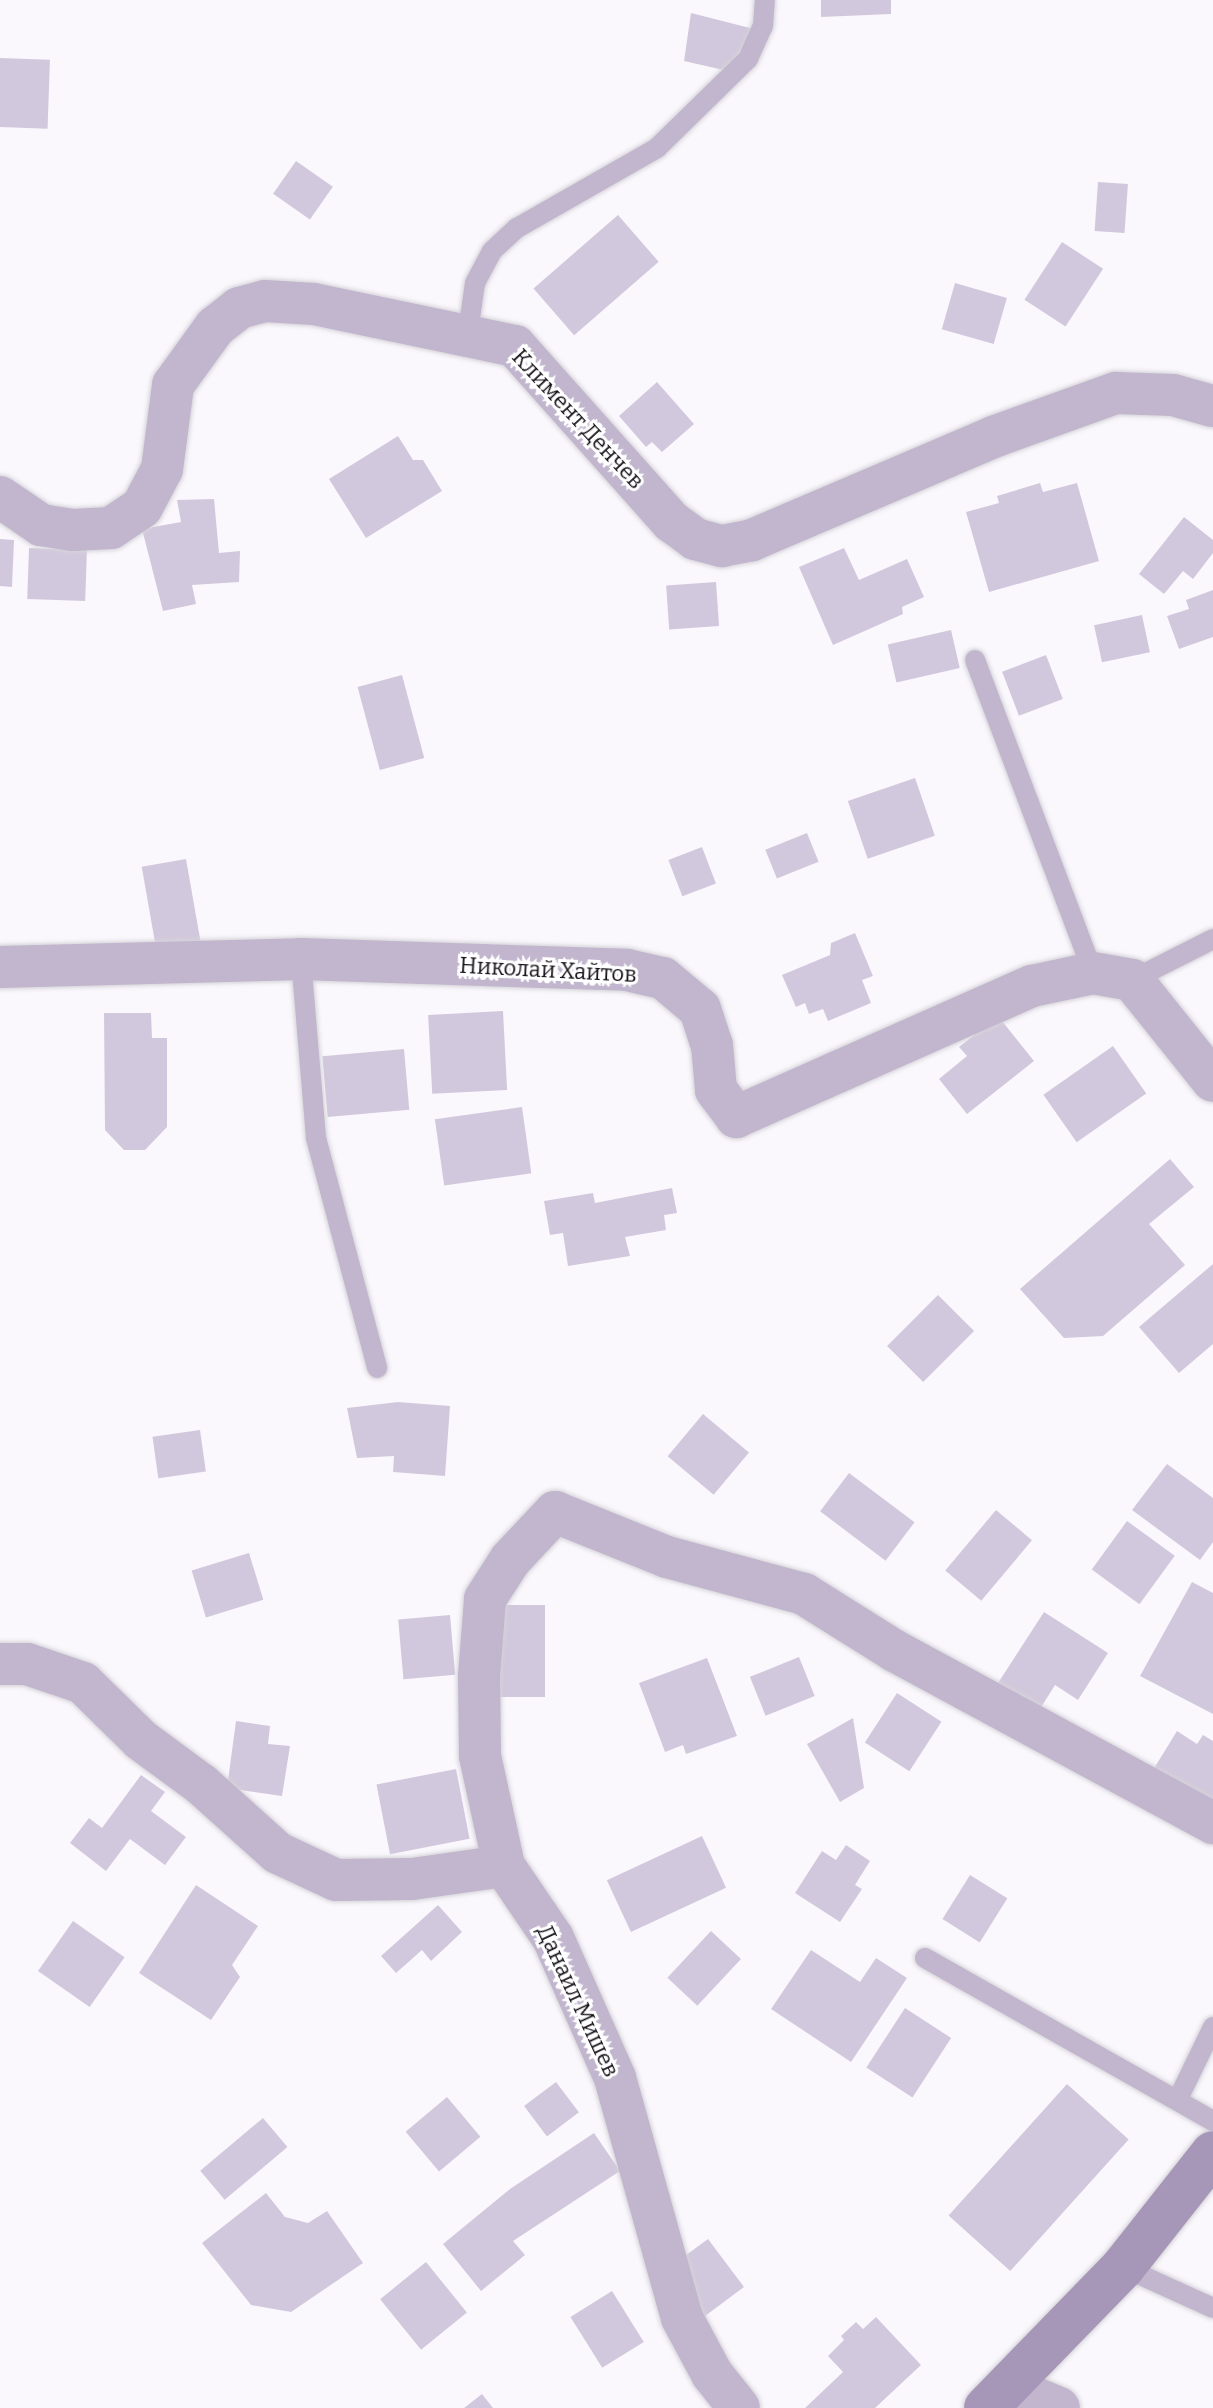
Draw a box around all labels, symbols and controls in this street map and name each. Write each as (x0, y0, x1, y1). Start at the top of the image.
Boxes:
street label: Климент Денчев (507, 344, 649, 494)
street label: Николай Хайтов (459, 952, 637, 988)
street label: Данаил Мишев (531, 1921, 625, 2081)

